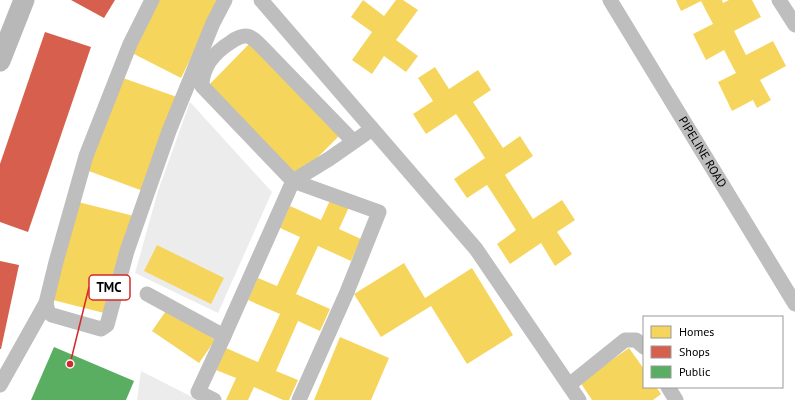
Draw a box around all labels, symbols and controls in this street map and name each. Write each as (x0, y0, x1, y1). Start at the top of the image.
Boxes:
street label: PIPELINE ROAD (676, 114, 730, 190)
callout: TMC (89, 275, 130, 300)
text: TMC (96, 279, 122, 296)
legend (643, 316, 783, 388)
text: Homes (679, 324, 714, 339)
text: Shops (679, 344, 710, 359)
text: Public (679, 364, 711, 379)

